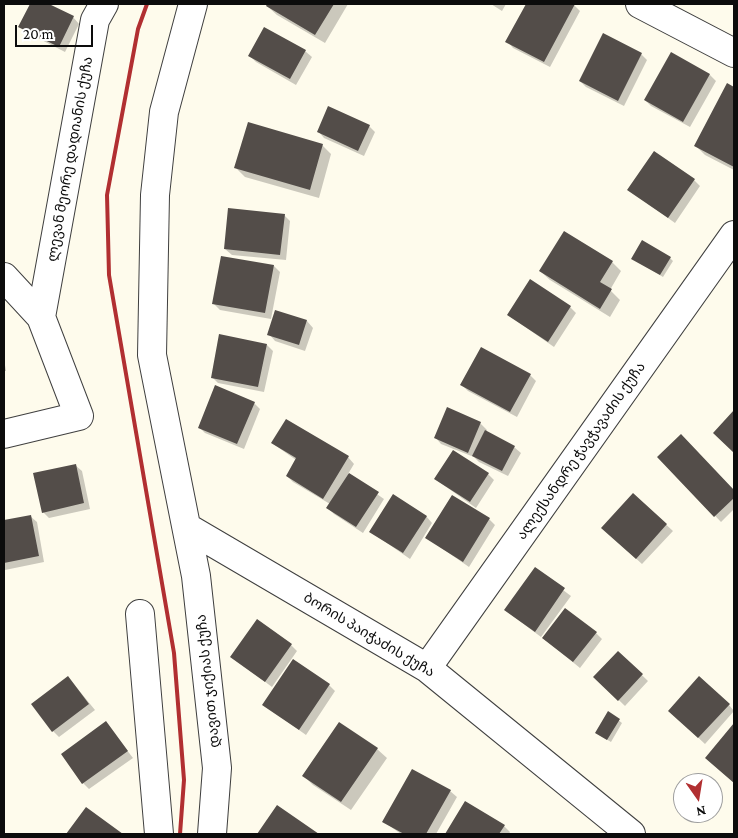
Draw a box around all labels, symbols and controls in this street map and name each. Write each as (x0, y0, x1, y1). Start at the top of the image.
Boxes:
scale bar (18, 15, 95, 47)
text: 20 m (23, 26, 54, 42)
street label: ლევან მეორე დადიანის ქუჩა (44, 55, 96, 263)
street label: ალექსანდრე ჭავჭავაძის ქუჩა (513, 359, 649, 543)
street label: ბორის პაიჭაძის ქუჩა (300, 589, 438, 681)
street label: დავით ჯიქიას ქუჩა (193, 613, 223, 749)
north arrow (673, 773, 723, 823)
text: N (695, 803, 708, 821)

